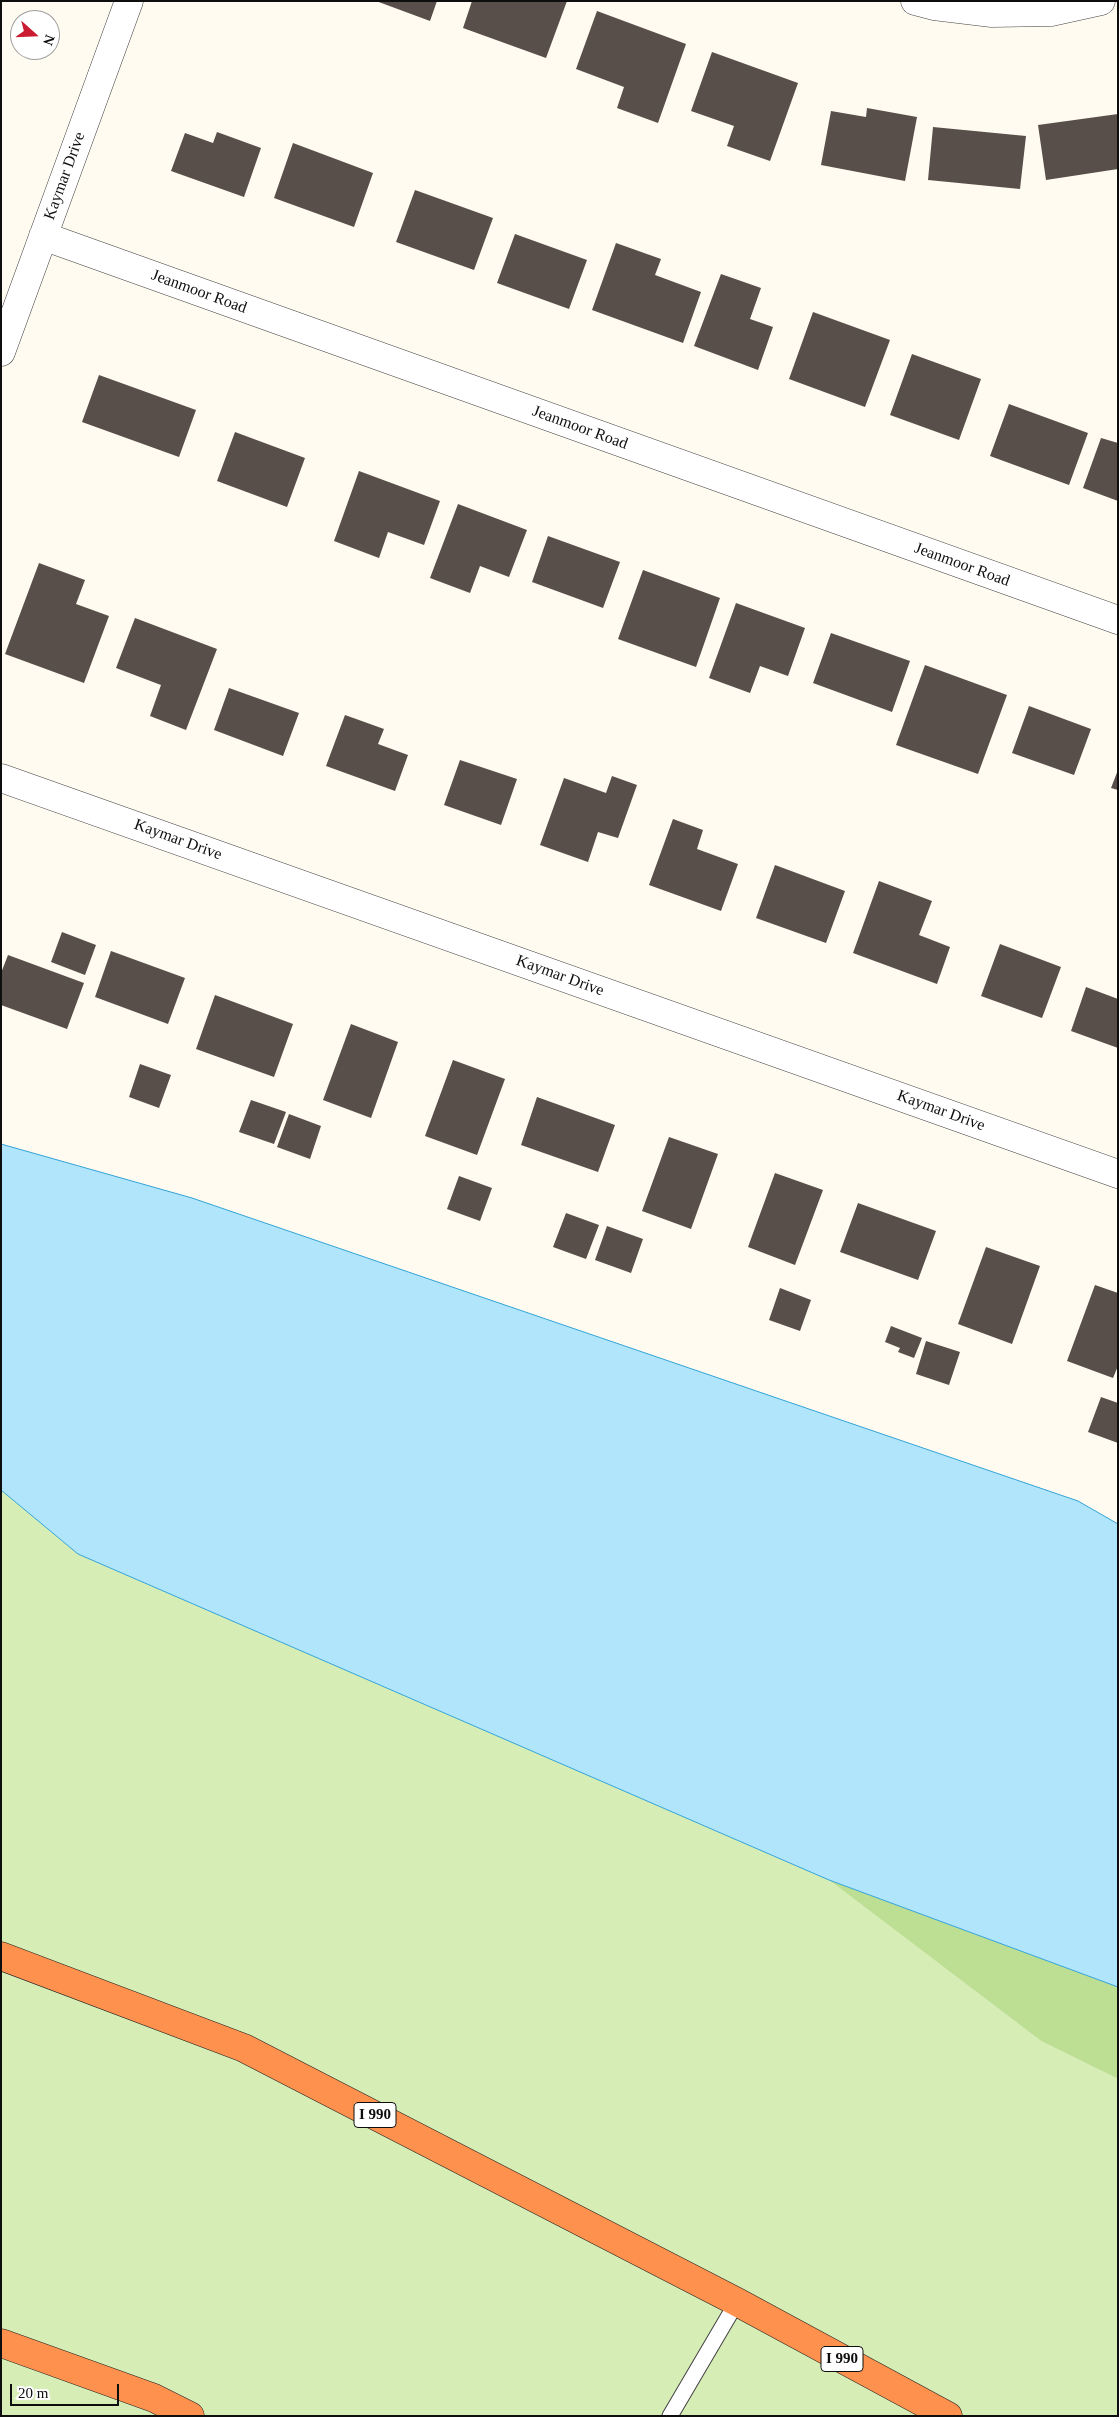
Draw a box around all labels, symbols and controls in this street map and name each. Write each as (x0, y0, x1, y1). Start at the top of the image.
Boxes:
north arrow (10, 10, 60, 60)
text: N (40, 33, 57, 47)
street label: Kaymar Drive (40, 130, 90, 222)
street label: Jeanmoor Road (149, 266, 249, 318)
street label: Jeanmoor Road (530, 402, 630, 454)
street label: Jeanmoor Road (912, 539, 1012, 591)
street label: Kaymar Drive (132, 815, 224, 865)
street label: Kaymar Drive (514, 951, 606, 1001)
street label: Kaymar Drive (895, 1086, 987, 1136)
road number: I 990 (354, 2102, 396, 2128)
road number: I 990 (821, 2346, 863, 2372)
scale bar (12, 2374, 121, 2406)
text: 20 m (18, 2385, 48, 2401)

